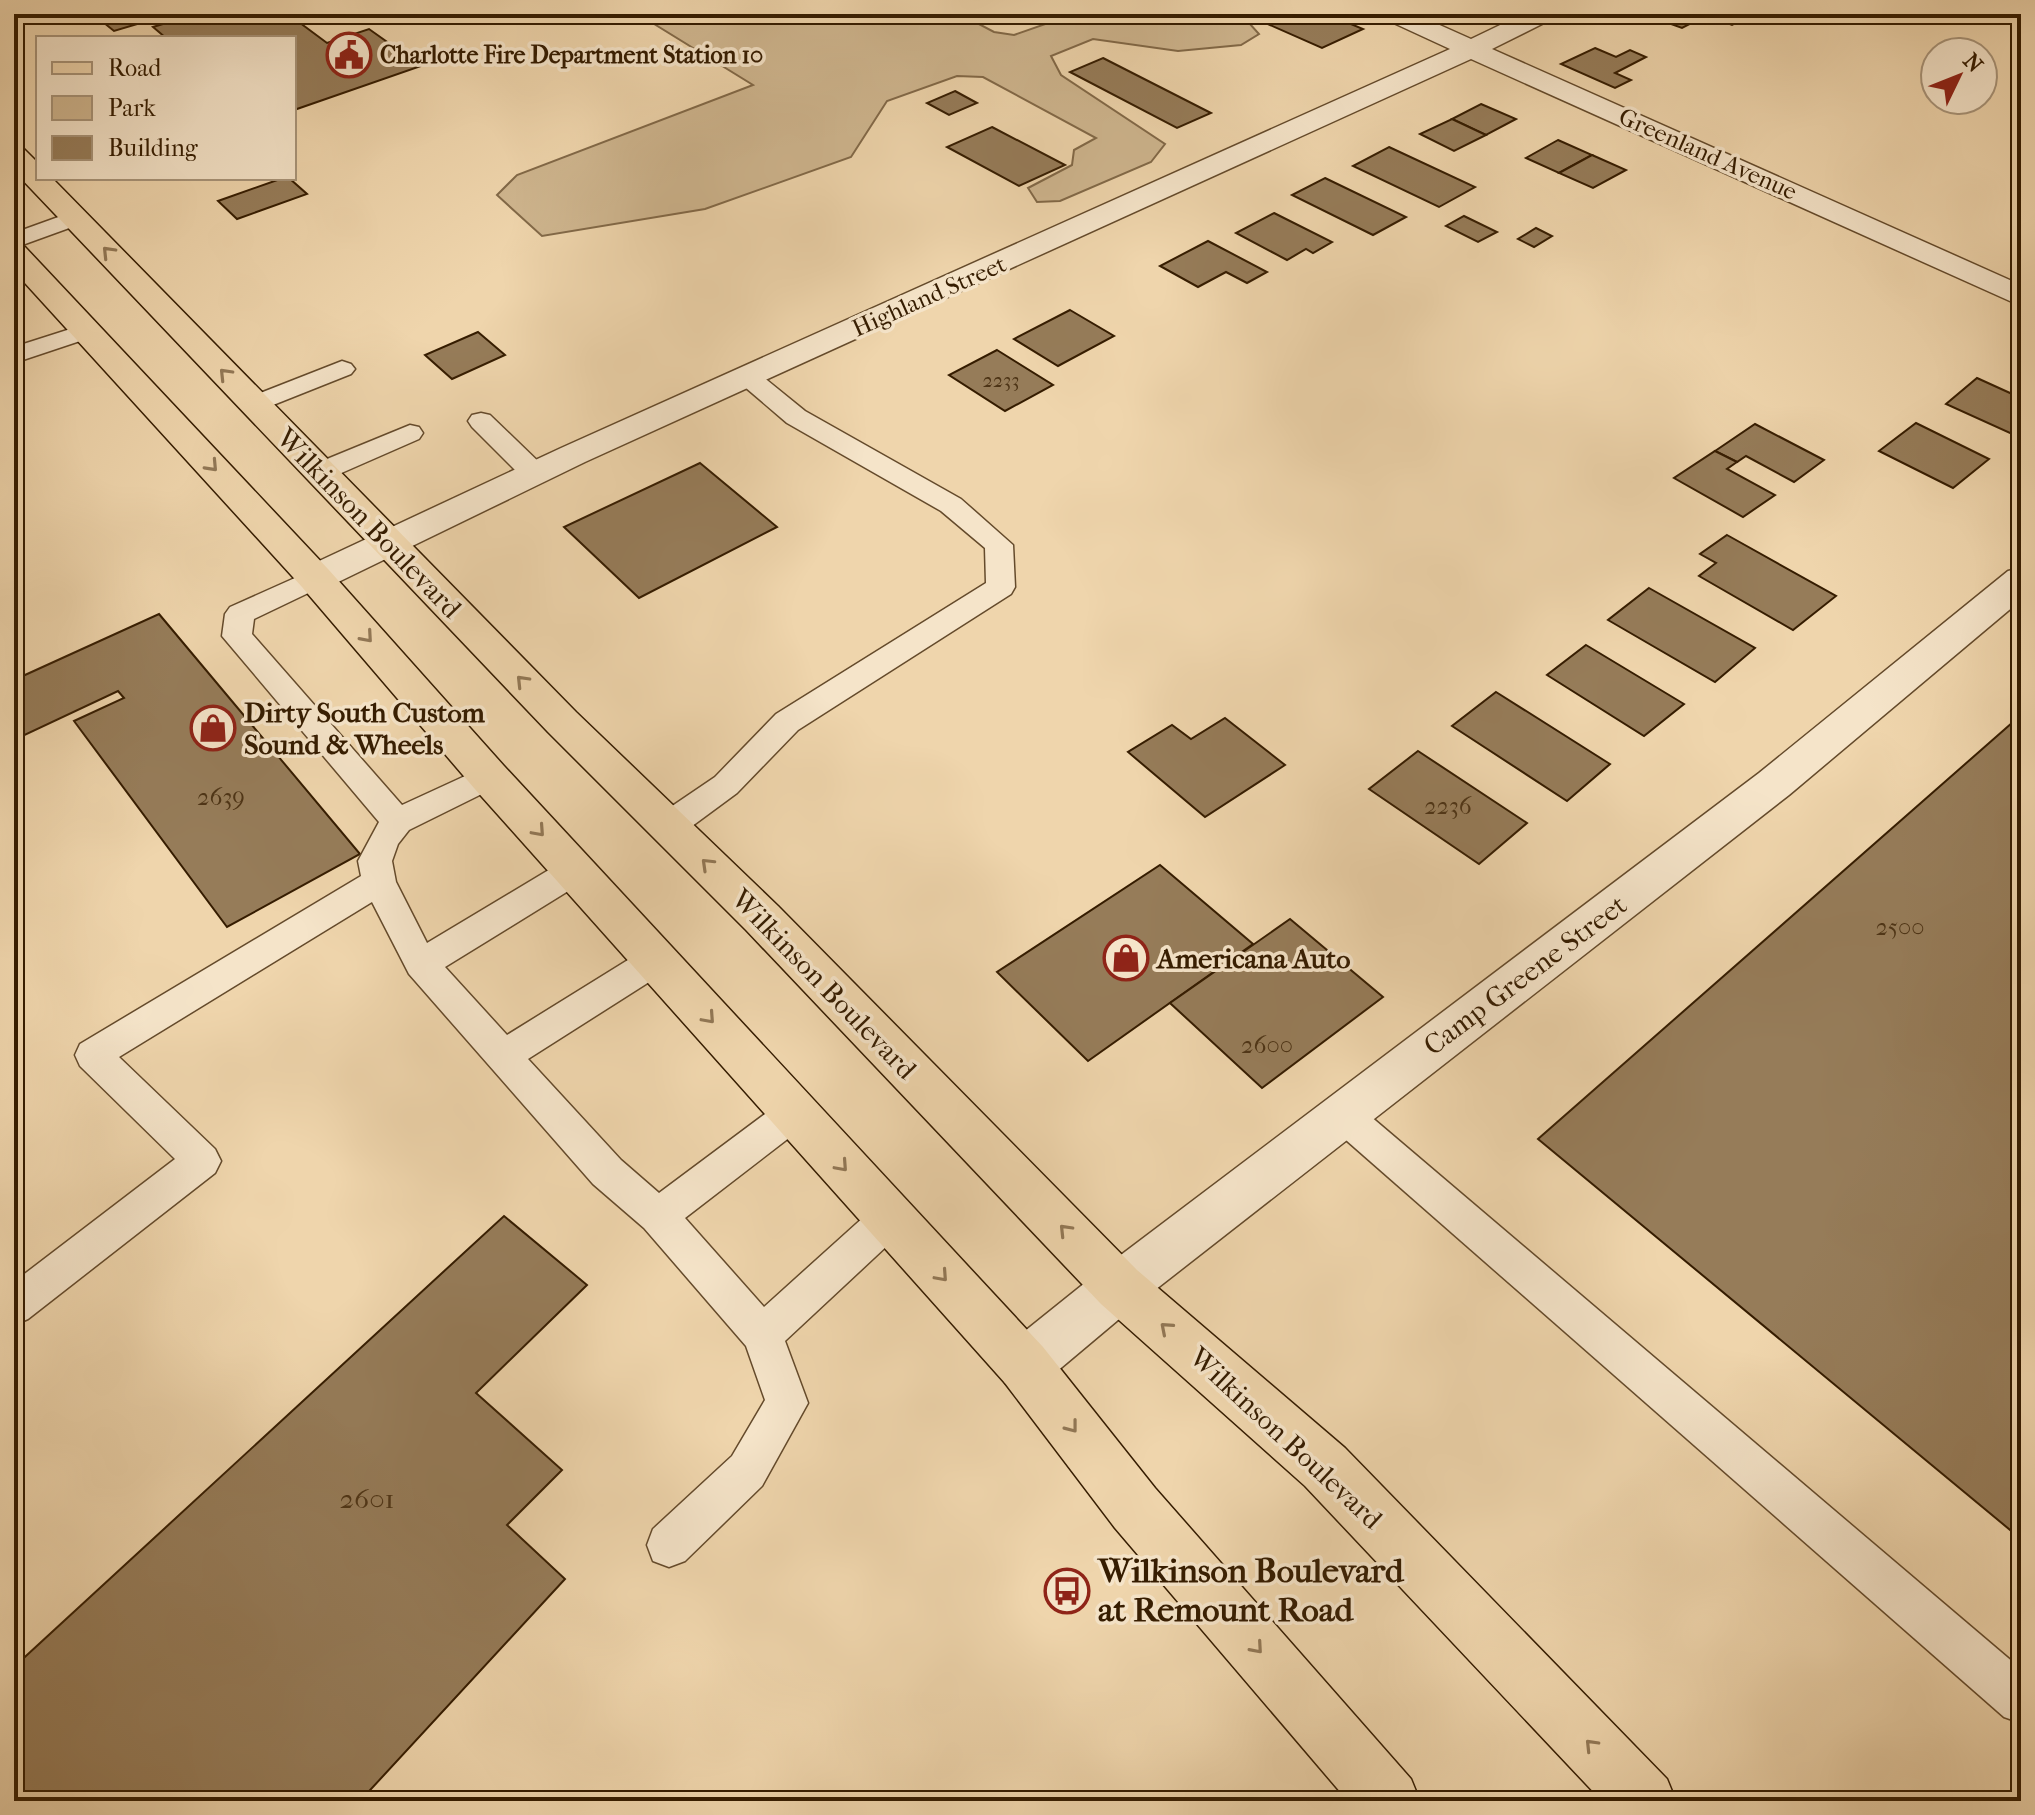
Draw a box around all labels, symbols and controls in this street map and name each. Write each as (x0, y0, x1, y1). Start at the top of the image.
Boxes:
public building icon: Charlotte Fire Department Station 10 (325, 31, 373, 79)
legend (36, 36, 296, 180)
north arrow (1919, 36, 1999, 116)
place label: Charlotte Fire Department Station 10 (380, 41, 763, 69)
text: N (1958, 48, 1988, 78)
text: Road (108, 54, 162, 82)
text: Park (108, 94, 156, 122)
street label: Greenland Avenue (1615, 102, 1801, 206)
text: Building (108, 134, 199, 162)
one-way arrow (102, 247, 117, 261)
street label: Highland Street (848, 249, 1011, 342)
one-way arrow (220, 368, 234, 383)
house number: 2233 (983, 369, 1019, 392)
street label: Wilkinson Boulevard (269, 420, 469, 625)
one-way arrow (202, 457, 217, 471)
one-way arrow (357, 627, 371, 642)
one-way arrow (517, 676, 532, 690)
place label: Dirty South Custom Sound & Wheels (244, 696, 486, 761)
shop icon: Dirty South Custom Sound & Wheels (189, 704, 237, 752)
house number: 2639 (197, 783, 245, 811)
house number: 2236 (1424, 792, 1473, 820)
one-way arrow (529, 822, 543, 837)
one-way arrow (702, 859, 716, 874)
street label: Wilkinson Boulevard (724, 881, 924, 1086)
street label: Camp Greene Street (1417, 888, 1633, 1062)
house number: 2500 (1875, 913, 1925, 941)
shop icon: Americana Auto (1102, 934, 1150, 982)
place label: Americana Auto (1155, 942, 1350, 975)
one-way arrow (699, 1009, 713, 1024)
house number: 2600 (1241, 1031, 1293, 1059)
one-way arrow (832, 1156, 847, 1171)
one-way arrow (1060, 1225, 1075, 1239)
one-way arrow (933, 1266, 947, 1281)
one-way arrow (1161, 1323, 1176, 1337)
street label: Wilkinson Boulevard (1182, 1339, 1390, 1536)
one-way arrow (1063, 1418, 1077, 1433)
house number: 2601 (340, 1482, 394, 1515)
place label: Wilkinson Boulevard at Remount Road (1096, 1551, 1405, 1630)
bus stop icon: Wilkinson Boulevard at Remount Road (1043, 1567, 1091, 1615)
one-way arrow (1247, 1639, 1261, 1654)
one-way arrow (1586, 1740, 1601, 1754)

